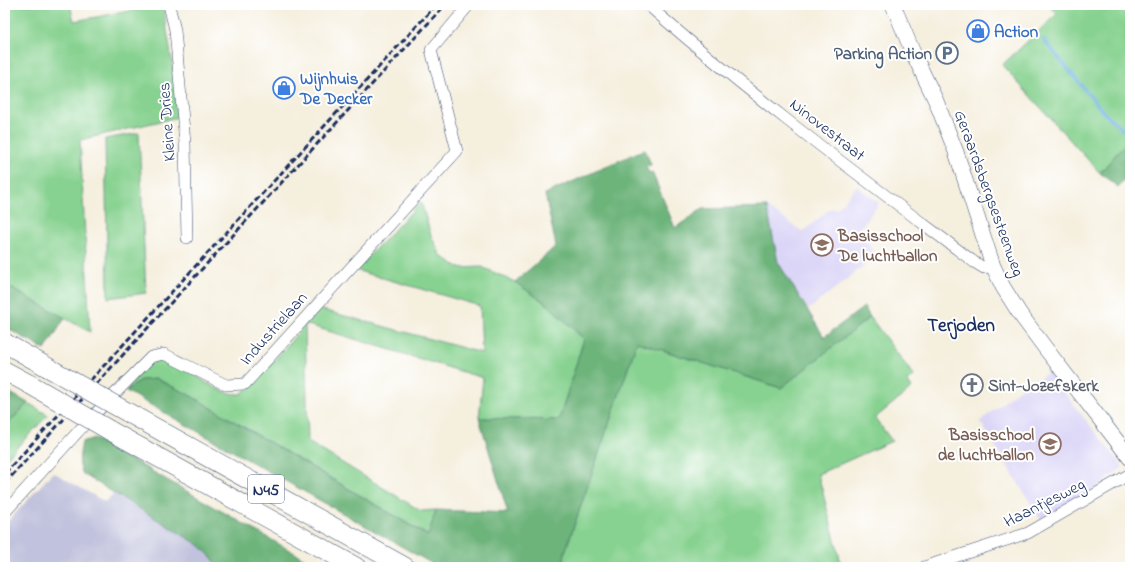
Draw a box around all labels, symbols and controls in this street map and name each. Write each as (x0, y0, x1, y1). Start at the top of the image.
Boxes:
shop icon: Action (965, 18, 991, 44)
place label: Action (994, 20, 1039, 45)
parking icon: Parking Action (934, 40, 960, 66)
place label: Parking Action (834, 42, 933, 69)
place label: Wijnhuis De Decker (299, 67, 373, 112)
shop icon: Wijnhuis De Decker (271, 75, 297, 101)
street label: Kleine Dries (152, 82, 183, 162)
street label: Ninovestraat (784, 93, 871, 168)
street label: Geraardsbergsesteenweg (945, 107, 1030, 281)
place label: Basisschool De luchtballon (837, 224, 938, 269)
school or university icon: Basisschool De luchtballon (809, 232, 835, 258)
street label: Industrielaan (234, 287, 314, 371)
district label: Terjoden (927, 313, 995, 340)
church icon: Sint-Jozefskerk (959, 372, 985, 398)
place label: Sint-Jozefskerk (988, 374, 1099, 399)
place label: Basisschool de luchtballon (938, 423, 1035, 468)
school or university icon: Basisschool de luchtballon (1037, 431, 1063, 457)
street label: Haantjesweg (1000, 472, 1091, 536)
road number: N45 (248, 475, 284, 503)

